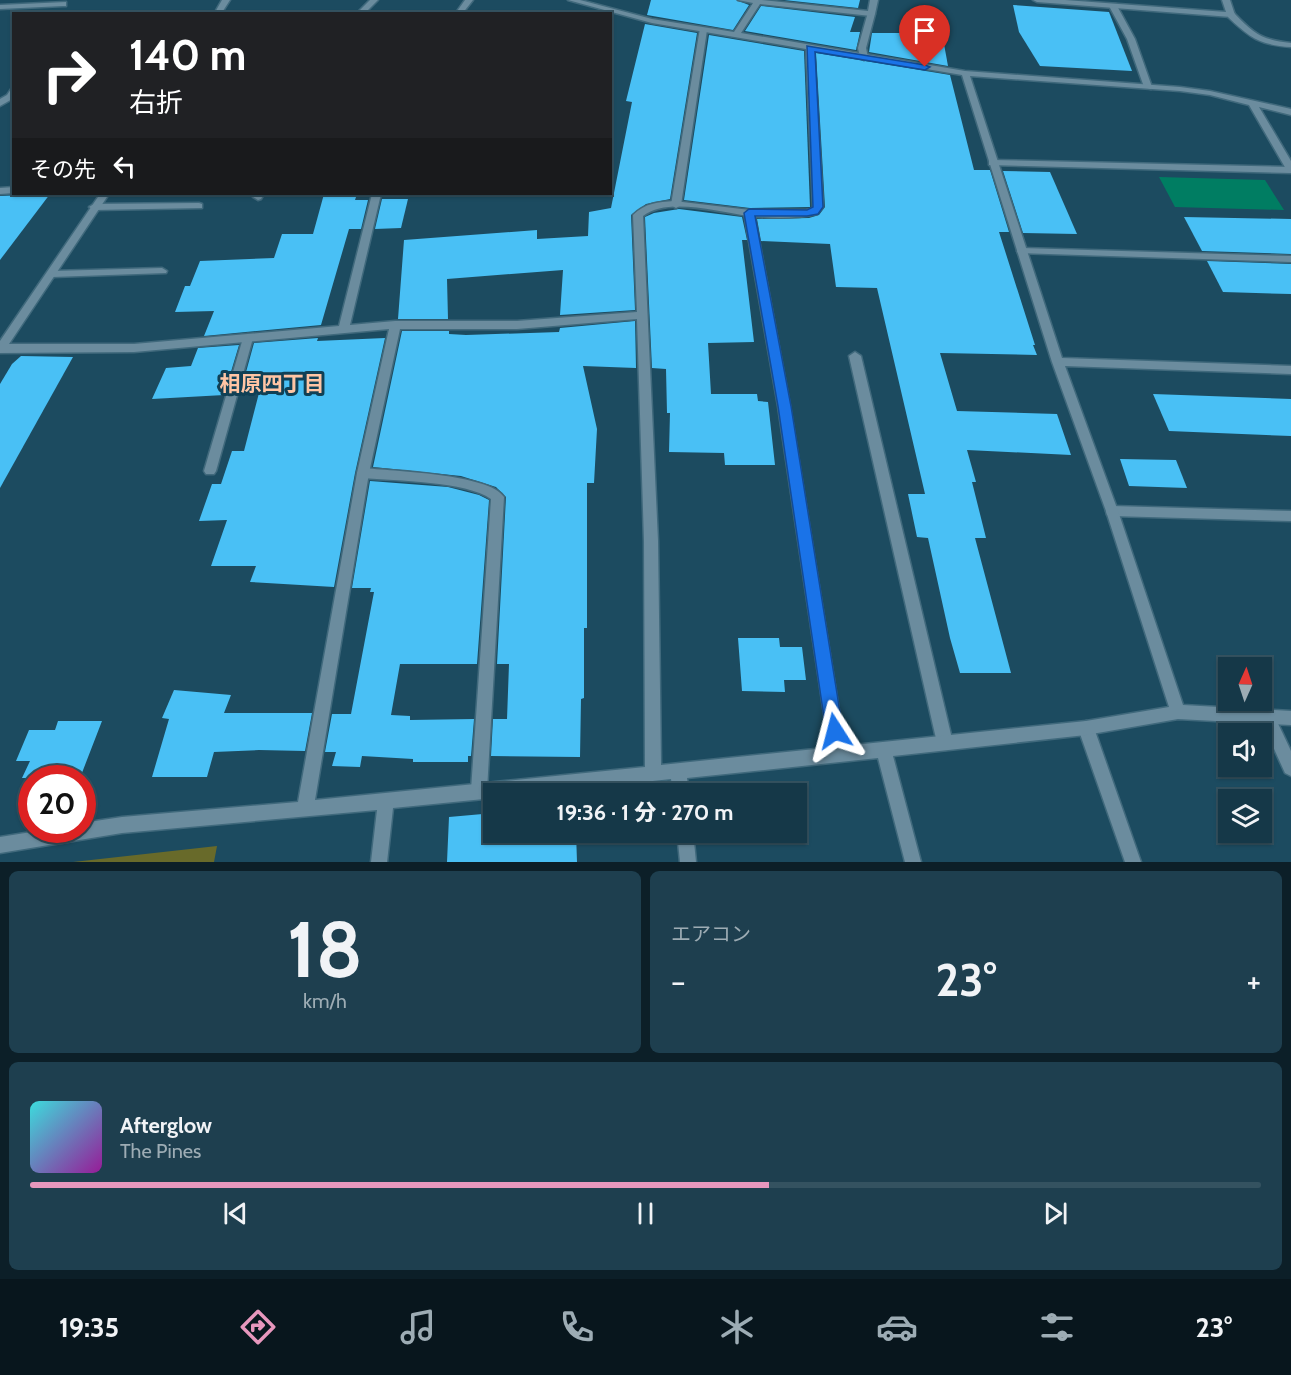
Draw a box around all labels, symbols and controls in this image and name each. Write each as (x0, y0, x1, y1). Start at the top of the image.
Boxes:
pin (899, 5, 950, 67)
icon: arrive (908, 14, 941, 47)
text: 140 m (129, 29, 246, 81)
icon: right (30, 36, 108, 114)
text: 右折 (129, 86, 183, 119)
icon: left (108, 150, 141, 183)
text: その先 (30, 156, 96, 183)
district label: 相原四丁目 (220, 371, 325, 396)
north arrow (1218, 657, 1272, 711)
map controls (1218, 657, 1272, 843)
position arrow (803, 699, 867, 763)
button: sound (1218, 723, 1272, 777)
speed limit sign: 20 (18, 765, 96, 843)
button: layers (1218, 789, 1272, 843)
text: 19:36 · 1 分 · 270 m (557, 799, 733, 826)
text: 18 (287, 902, 363, 997)
text: エアコン (671, 922, 751, 946)
text: 23° (935, 953, 997, 1007)
text: − (671, 961, 686, 1001)
text: + (1246, 961, 1261, 1001)
text: km/h (303, 989, 347, 1013)
text: Afterglow (120, 1112, 212, 1139)
text: The Pines (120, 1139, 201, 1163)
icon: previous (219, 1197, 252, 1230)
icon: pause (629, 1197, 662, 1230)
icon: next (1039, 1197, 1072, 1230)
icon: directions (237, 1306, 279, 1348)
icon: music (397, 1306, 439, 1348)
icon: phone (556, 1306, 598, 1348)
icon: climate (716, 1306, 758, 1348)
icon: car (876, 1306, 918, 1348)
icon: filters (1036, 1306, 1078, 1348)
text: 19:35 (59, 1311, 119, 1344)
text: 23° (1195, 1311, 1232, 1344)

